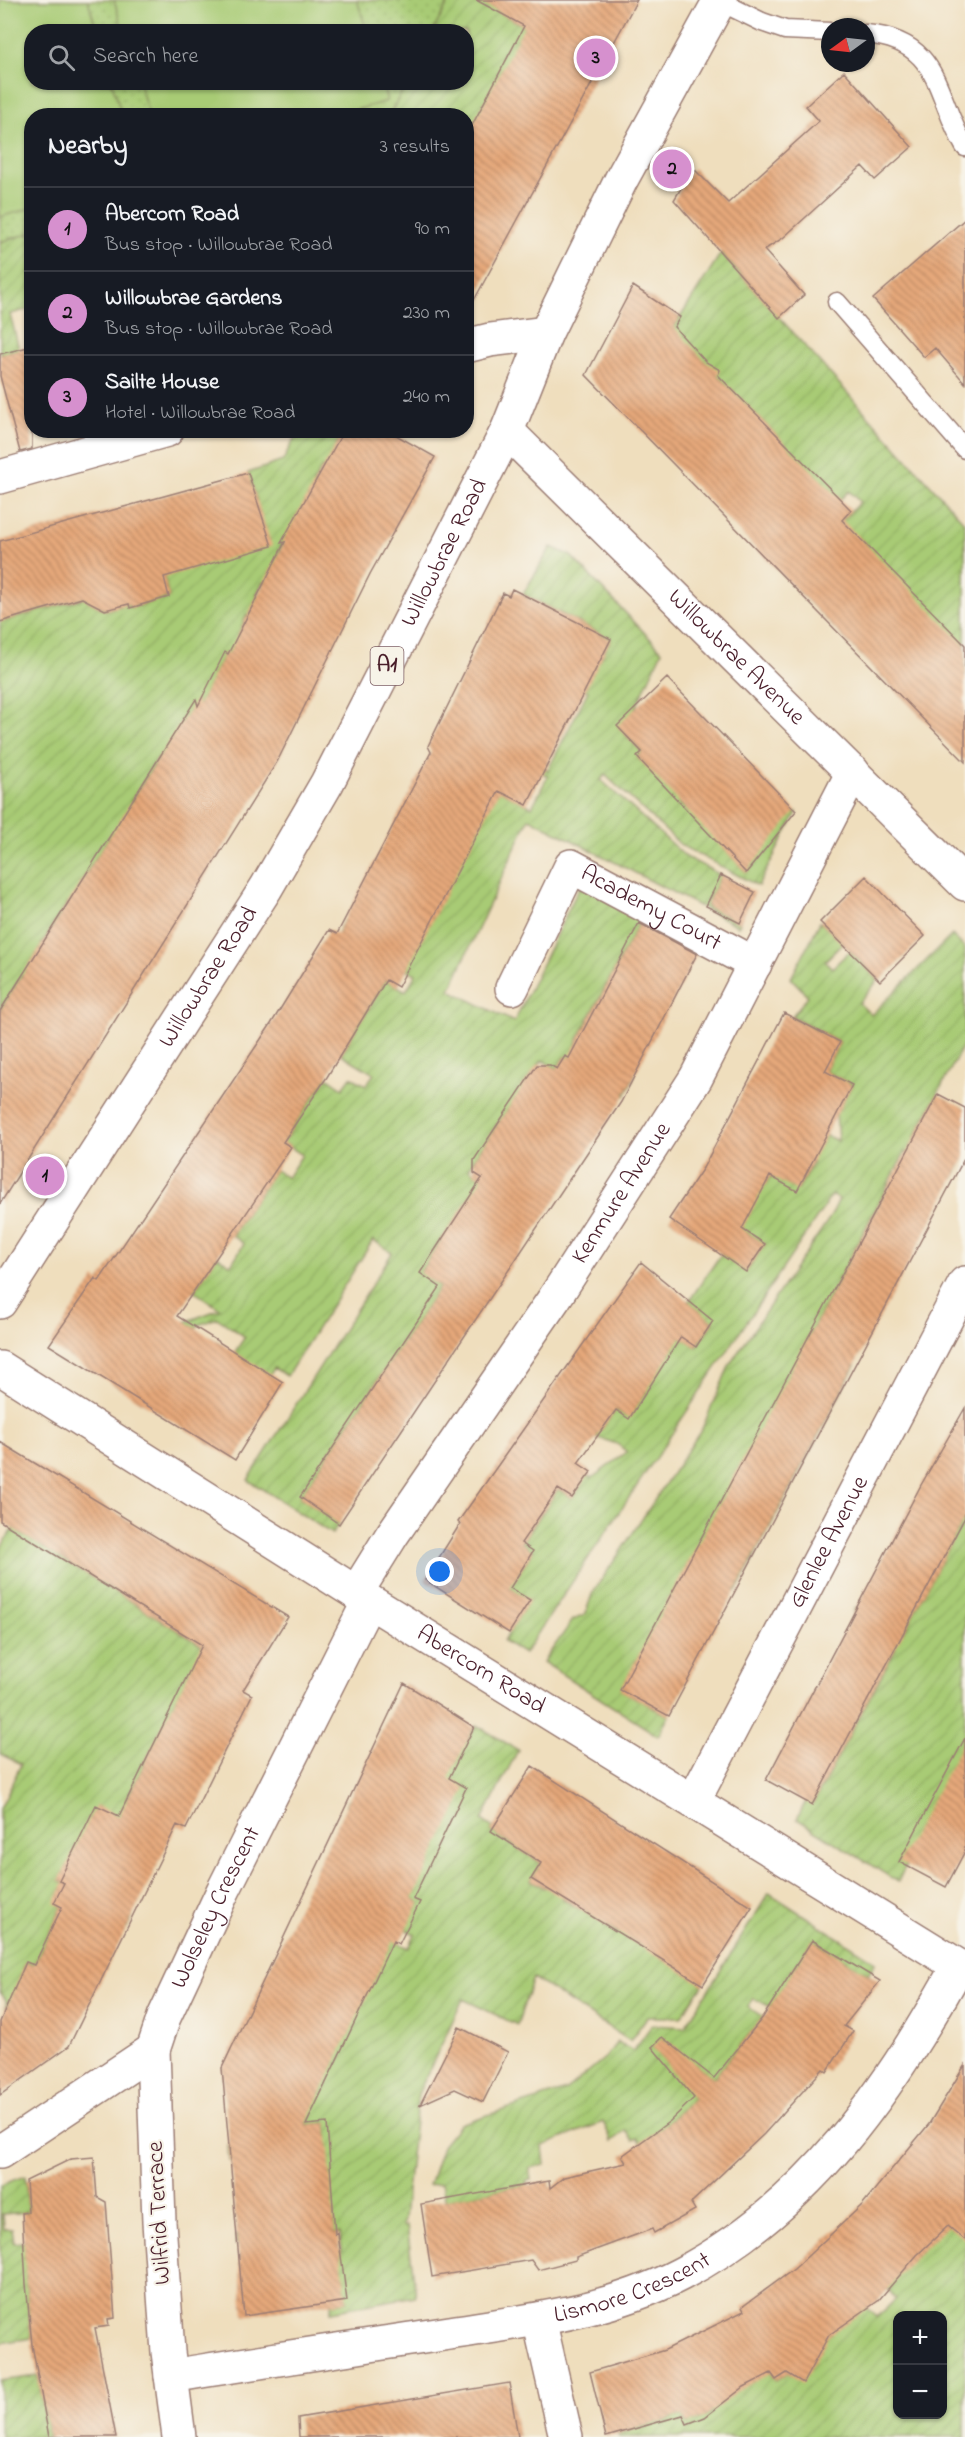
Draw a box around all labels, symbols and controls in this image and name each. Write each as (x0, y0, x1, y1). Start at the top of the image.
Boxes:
north arrow (821, 18, 875, 72)
search box (24, 24, 474, 90)
pin: 3 (576, 36, 616, 80)
icon: search (45, 41, 78, 74)
text: Search here (93, 41, 198, 73)
text: Nearby (48, 128, 127, 166)
text: 3 results (380, 133, 450, 162)
pin: 2 (652, 146, 692, 192)
text: Abercorn Road (105, 199, 239, 231)
text: 1 (64, 215, 71, 244)
text: 90 m (415, 215, 450, 244)
text: Bus stop · Willowbrae Road (105, 231, 332, 260)
text: Willowbrae Gardens (105, 283, 282, 315)
text: 2 (63, 299, 72, 328)
text: 230 m (403, 299, 450, 328)
text: Bus stop · Willowbrae Road (105, 315, 332, 344)
text: Sailte House (105, 367, 219, 399)
text: 3 (63, 383, 72, 412)
text: 240 m (403, 383, 450, 412)
text: Hotel · Willowbrae Road (105, 399, 295, 428)
street label: Willowbrae Road (392, 472, 497, 633)
street label: Willowbrae Avenue (659, 581, 813, 734)
road number: A1 (370, 647, 404, 685)
street label: Academy Court (574, 857, 728, 961)
street label: Willowbrae Road (150, 899, 267, 1055)
street label: Kenmure Avenue (563, 1115, 681, 1271)
pin: 1 (26, 1154, 64, 1198)
street label: Glenlee Avenue (780, 1470, 878, 1615)
your location (425, 1557, 454, 1586)
street label: Abercorn Road (409, 1617, 553, 1724)
street label: Wolseley Crescent (162, 1820, 270, 1995)
street label: Wilfrid Terrace (139, 2140, 181, 2286)
street label: Lismore Crescent (551, 2243, 718, 2333)
map controls (893, 2311, 947, 2419)
button: + (893, 2311, 947, 2365)
button: − (893, 2365, 947, 2419)

